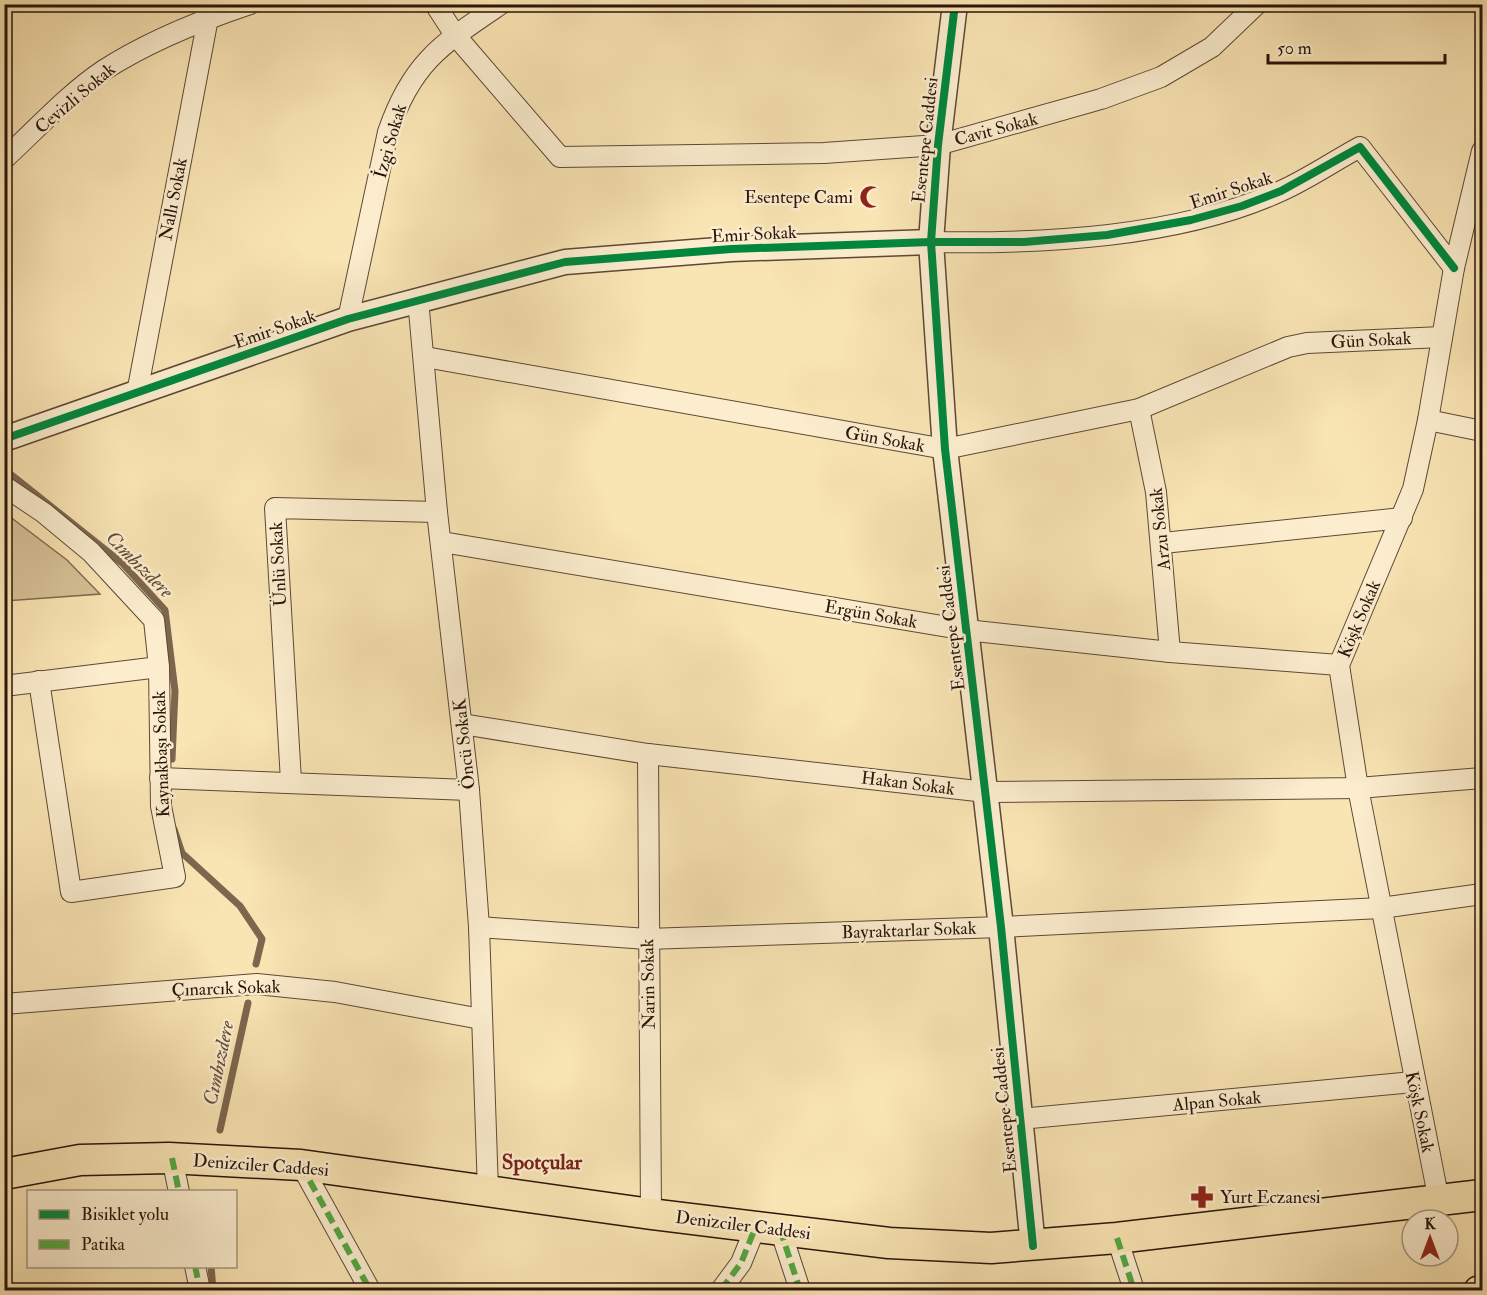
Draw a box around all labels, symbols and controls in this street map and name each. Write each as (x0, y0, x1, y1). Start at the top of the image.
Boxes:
scale bar (1268, 27, 1445, 65)
text: 50 m (1277, 37, 1312, 60)
street label: Cevizli Sokak (30, 58, 121, 139)
street label: Esentepe Caddesi (907, 76, 944, 204)
street label: İzgi Sokak (369, 101, 412, 181)
street label: Cavit Sokak (952, 107, 1041, 152)
street label: Nallı Sokak (154, 155, 193, 243)
street label: Emir Sokak (1187, 166, 1276, 215)
mosque icon: Esentepe Cami (858, 184, 884, 210)
place label: Esentepe Cami (744, 186, 853, 209)
street label: Emir Sokak (711, 221, 798, 248)
street label: Emir Sokak (231, 305, 320, 354)
street label: Gün Sokak (1330, 327, 1412, 354)
street label: Gün Sokak (843, 421, 927, 458)
street label: Arzu Sokak (1145, 486, 1176, 572)
street label: Ünlü Sokak (265, 521, 292, 607)
water label: Cımbızdere (101, 525, 179, 604)
street label: Esentepe Caddesi (932, 564, 971, 692)
street label: Köşk Sokak (1333, 576, 1386, 662)
street label: Ergün Sokak (823, 595, 920, 634)
street label: Kaynakbaşı Sokak (148, 690, 175, 818)
street label: Öncü SokaK (448, 697, 481, 791)
street label: Hakan Sokak (860, 766, 956, 801)
street label: Bayraktarlar Sokak (841, 917, 977, 944)
street label: Narin Sokak (636, 938, 661, 1030)
street label: Çınarcık Sokak (171, 975, 281, 1002)
water label: Cımbızdere (197, 1018, 240, 1108)
street label: Esentepe Caddesi (986, 1046, 1023, 1174)
street label: Köşk Sokak (1400, 1069, 1439, 1155)
street label: Alpan Sokak (1171, 1086, 1263, 1117)
street label: Denizciler Caddesi (192, 1149, 330, 1182)
district label: Spotçular (502, 1149, 583, 1176)
pharmacy icon: Yurt Eczanesi (1189, 1184, 1215, 1210)
place label: Yurt Eczanesi (1220, 1186, 1321, 1209)
legend (27, 1190, 237, 1268)
text: Bisiklet yolu (81, 1203, 169, 1226)
street label: Denizciler Caddesi (674, 1206, 812, 1245)
north arrow (1400, 1208, 1460, 1268)
text: K (1424, 1214, 1436, 1234)
text: Patika (81, 1233, 126, 1256)

